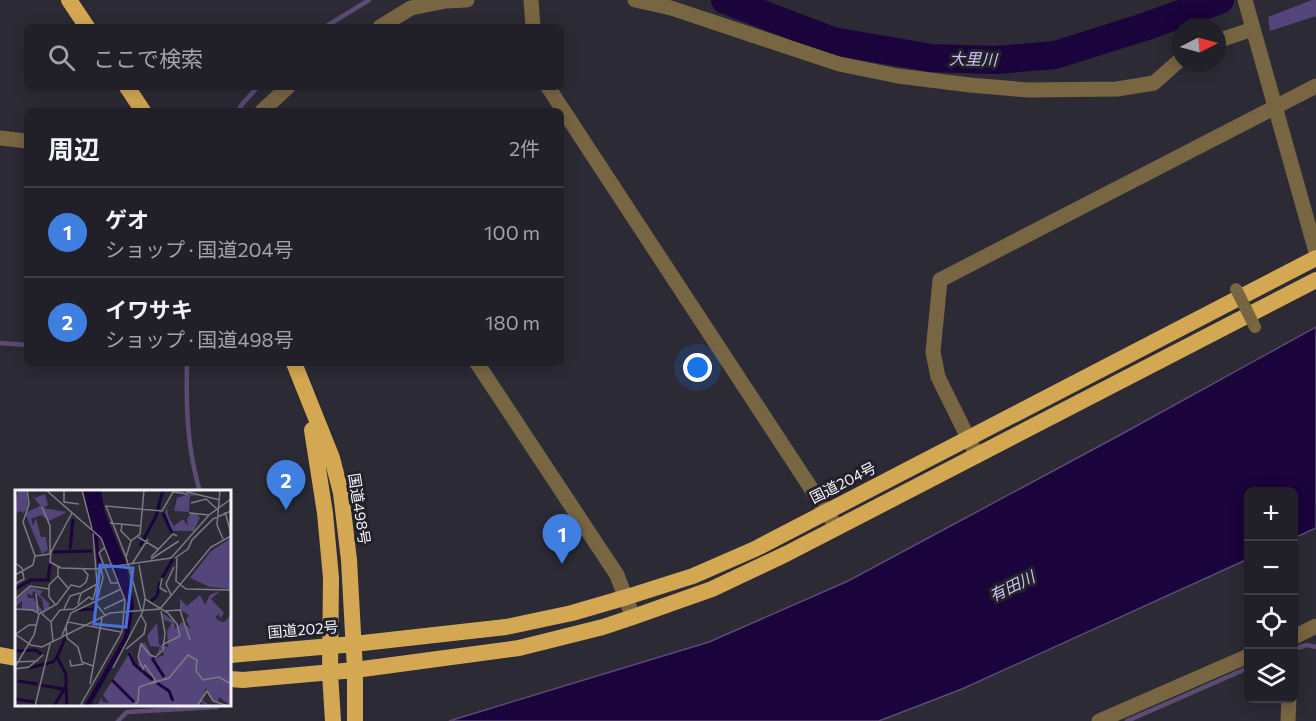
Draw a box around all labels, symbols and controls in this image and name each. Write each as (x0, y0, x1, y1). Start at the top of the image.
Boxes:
north arrow (1172, 18, 1226, 72)
search box (24, 24, 564, 90)
icon: search (45, 41, 78, 74)
text: ここで検索 (93, 45, 203, 72)
water label: 大里川 (949, 49, 999, 68)
text: 周辺 (48, 133, 100, 164)
text: 2件 (509, 136, 540, 160)
text: ゲオ (105, 206, 149, 233)
text: 1 (63, 220, 72, 244)
text: 100 m (484, 220, 540, 244)
text: ショップ · 国道204号 (105, 237, 293, 261)
text: イワサキ (105, 296, 193, 323)
text: 2 (62, 310, 73, 334)
text: 180 m (485, 310, 540, 334)
text: ショップ · 国道498号 (105, 327, 294, 351)
your location (683, 353, 712, 382)
street label: 国道204号 (806, 458, 879, 506)
pin: 2 (266, 460, 306, 510)
street label: 国道498号 (345, 472, 375, 546)
map controls (1244, 487, 1298, 703)
button: + (1244, 487, 1298, 541)
inset map (15, 490, 231, 706)
pin: 1 (542, 514, 582, 564)
button: − (1244, 541, 1298, 595)
water label: 有田川 (986, 566, 1039, 605)
button: locate (1244, 595, 1298, 649)
street label: 国道202号 (267, 617, 339, 641)
button: layers (1244, 649, 1298, 703)

